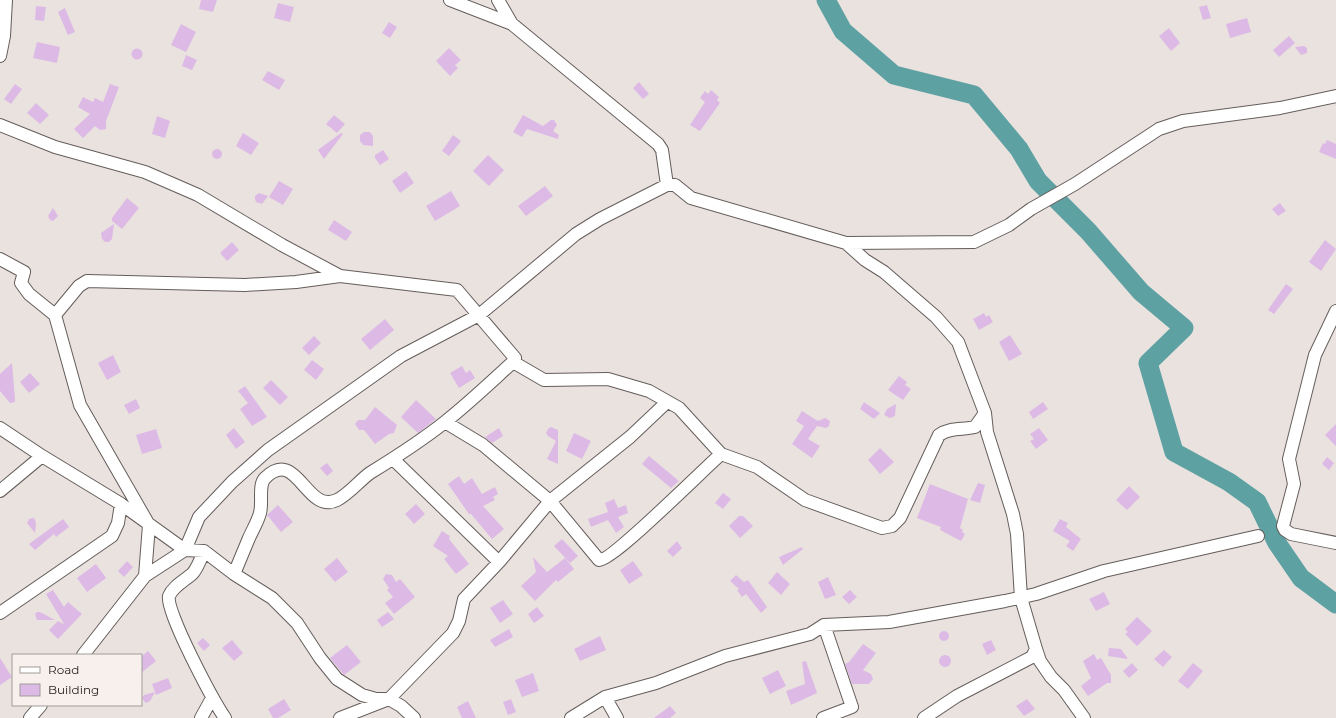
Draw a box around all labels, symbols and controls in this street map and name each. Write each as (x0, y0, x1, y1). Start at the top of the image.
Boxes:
legend (12, 654, 142, 706)
text: Road (48, 662, 79, 677)
text: Building (48, 682, 99, 697)

